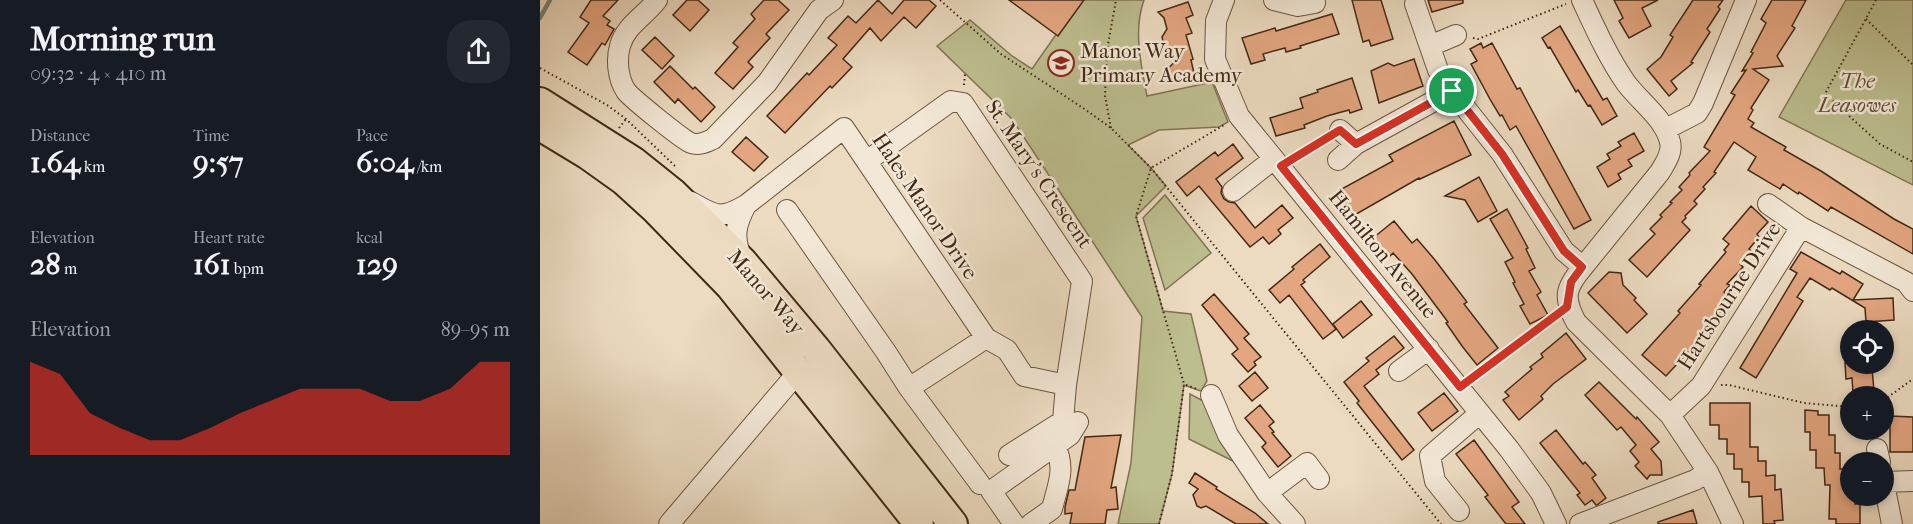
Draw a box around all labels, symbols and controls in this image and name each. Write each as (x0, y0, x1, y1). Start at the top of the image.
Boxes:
text: Morning run (30, 20, 215, 59)
button: share (447, 20, 510, 83)
place label: Manor Way Primary Academy (1080, 39, 1243, 87)
school or university icon: Manor Way Primary Academy (1046, 48, 1076, 78)
text: 09:32 · 4 × 410 m (30, 62, 166, 85)
pin (1426, 65, 1477, 116)
park label: The Leasowes (1816, 69, 1896, 117)
icon: arrive (1435, 74, 1468, 107)
street label: St. Mary's Crescent (981, 96, 1098, 253)
text: Distance (30, 126, 90, 145)
text: Time (193, 126, 229, 145)
text: Pace (356, 126, 388, 145)
street label: Hales Manor Drive (867, 128, 983, 284)
text: 1.64 (30, 145, 80, 180)
text: 9:57 (193, 145, 243, 180)
text: 6:04 (356, 145, 413, 180)
text: km (80, 157, 105, 176)
text: /km (413, 157, 442, 176)
street label: Hamilton Avenue (1324, 185, 1442, 323)
street label: Hartsbourne Drive (1672, 218, 1786, 374)
text: Elevation (30, 228, 95, 247)
text: Heart rate (193, 228, 265, 247)
text: kcal (356, 228, 383, 247)
street label: Manor Way (723, 245, 810, 340)
text: 28 (30, 247, 61, 282)
text: 161 (193, 247, 230, 282)
text: 129 (356, 247, 398, 282)
text: m (61, 259, 77, 278)
text: bpm (230, 259, 264, 278)
text: Elevation (30, 318, 111, 341)
text: 89–95 m (441, 318, 510, 341)
map controls (1840, 320, 1894, 506)
button: locate (1840, 320, 1894, 374)
button: + (1840, 386, 1894, 440)
button: − (1840, 452, 1894, 506)

